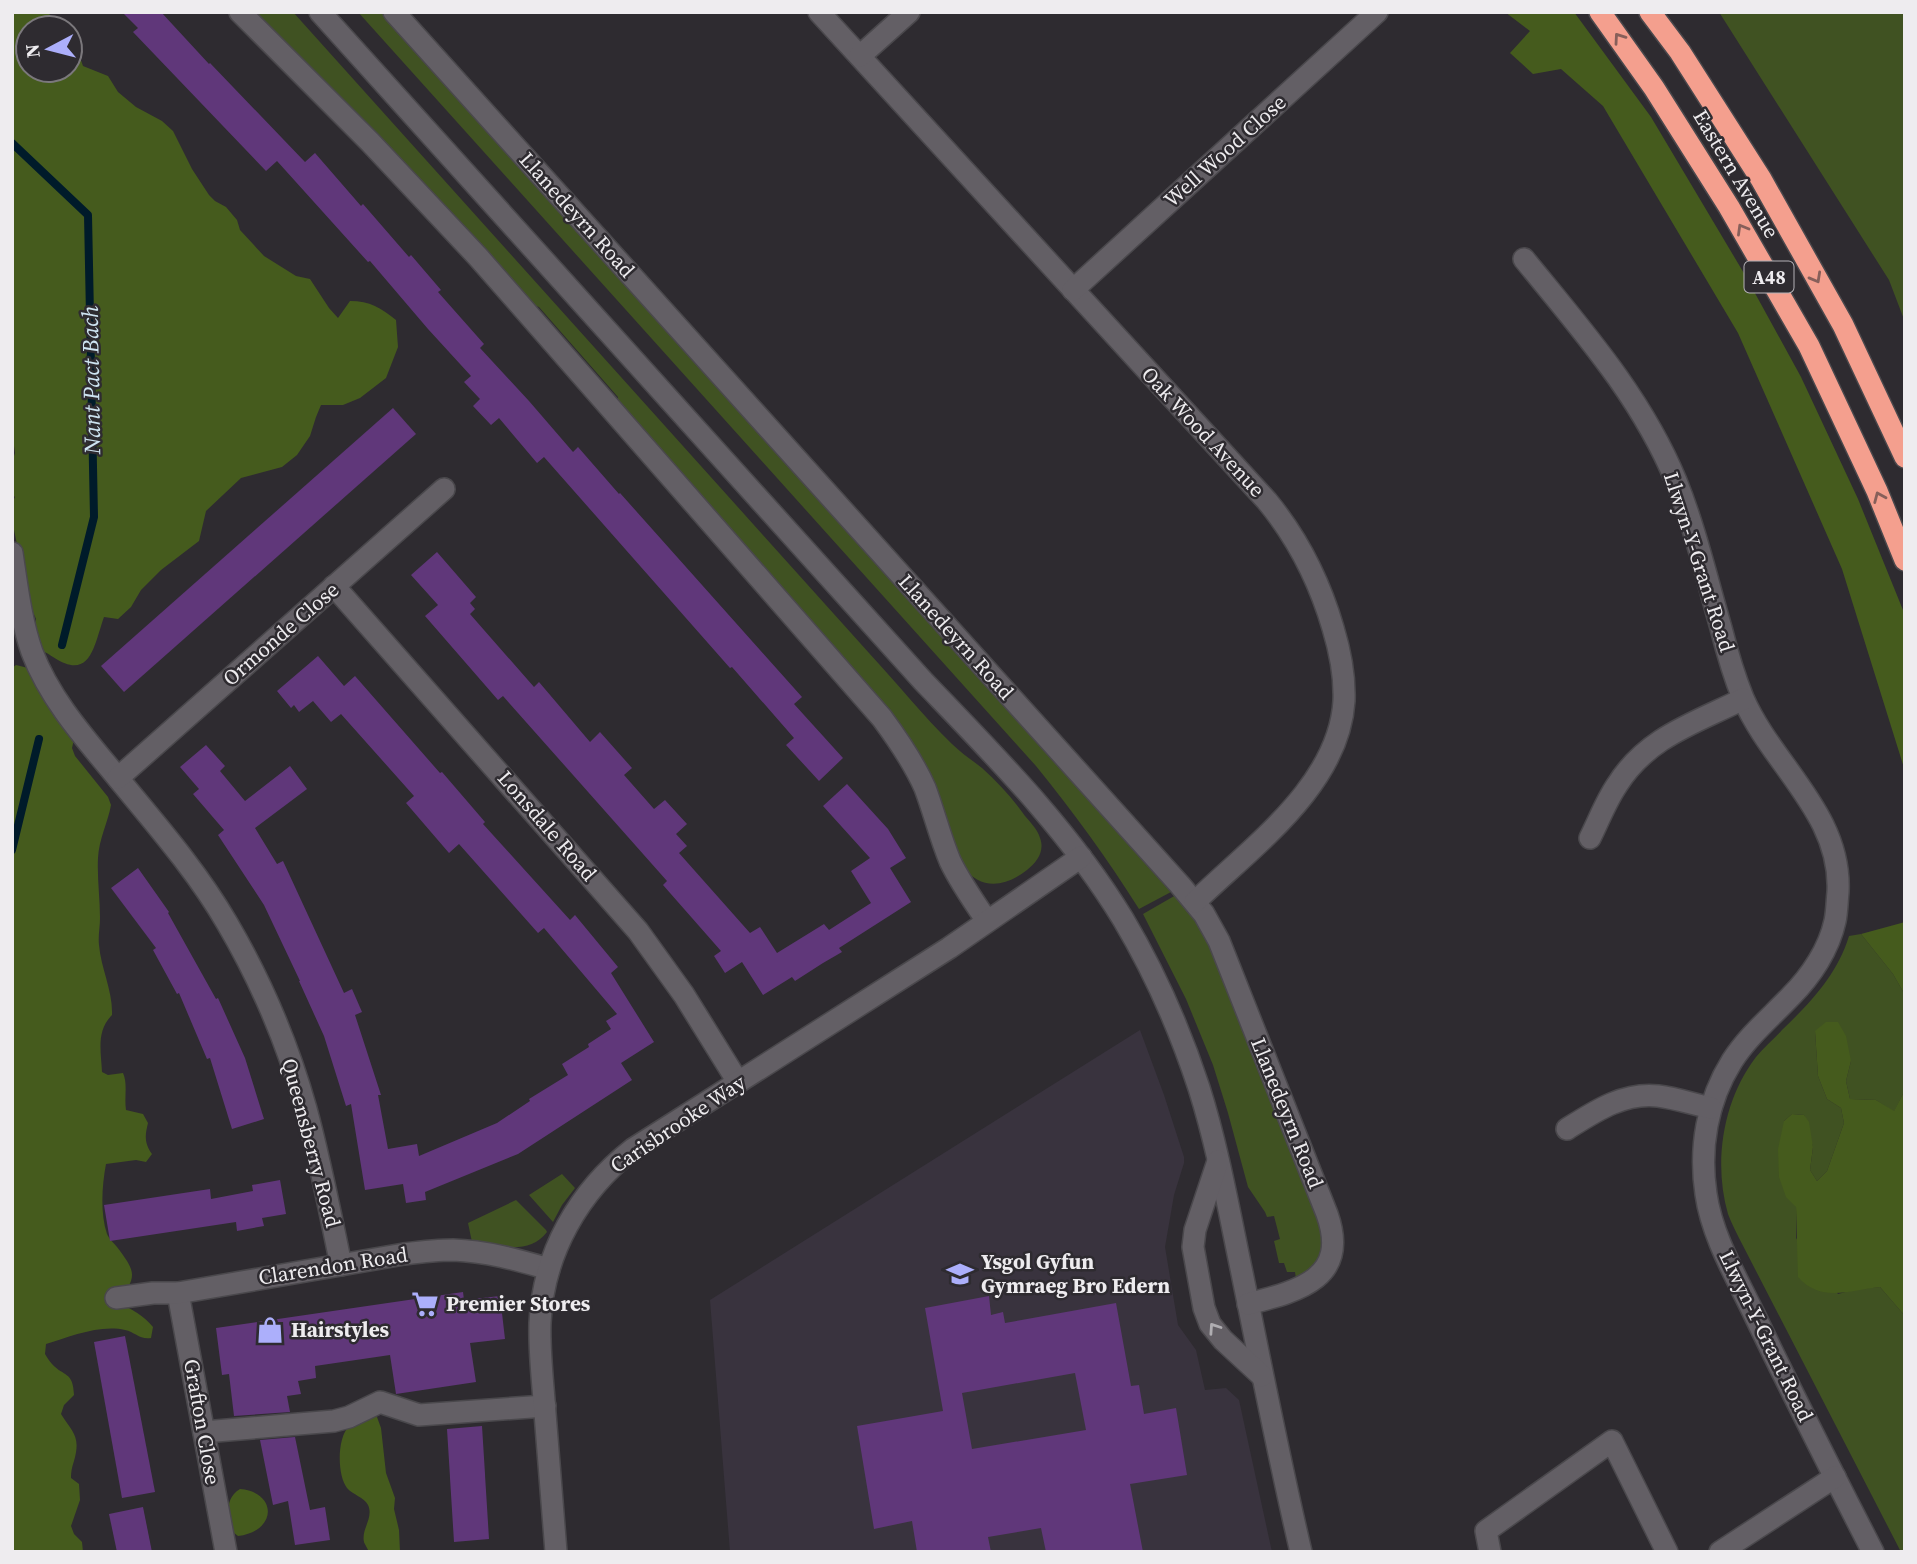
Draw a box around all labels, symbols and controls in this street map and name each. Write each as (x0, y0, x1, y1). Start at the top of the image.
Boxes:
north arrow (14, 14, 84, 84)
one-way arrow (1615, 33, 1627, 46)
text: N (18, 42, 46, 60)
street label: Well Wood Close (1157, 88, 1292, 213)
street label: Eastern Avenue (1687, 104, 1786, 244)
street label: Llanedeyrn Road (513, 146, 642, 284)
one-way arrow (1737, 224, 1750, 237)
road number: A48 (1744, 262, 1794, 292)
one-way arrow (1808, 270, 1821, 283)
water label: Nant Pact Bach (74, 305, 108, 456)
street label: Oak Wood Avenue (1135, 360, 1272, 503)
street label: Llwyn-Y-Grant Road (1657, 468, 1742, 655)
one-way arrow (1874, 492, 1888, 504)
street label: Llanedeyrn Road (892, 568, 1021, 706)
street label: Ormonde Close (216, 575, 345, 692)
street label: Lonsdale Road (491, 764, 604, 887)
street label: Llanedeyrn Road (1244, 1033, 1331, 1192)
street label: Queensberry Road (275, 1055, 348, 1231)
street label: Carisbrooke Way (604, 1067, 751, 1180)
street label: Clarendon Road (256, 1239, 410, 1292)
street label: Llwyn-Y-Grant Road (1712, 1245, 1821, 1426)
place label: Ysgol Gyfun Gymraeg Bro Edern (981, 1247, 1170, 1300)
school or university icon: Ysgol Gyfun Gymraeg Bro Edern (945, 1259, 975, 1289)
supermarket icon: Premier Stores (410, 1289, 440, 1319)
place label: Premier Stores (446, 1289, 591, 1318)
shop icon: Hairstyles (255, 1315, 285, 1345)
place label: Hairstyles (291, 1315, 390, 1344)
one-way arrow (1210, 1322, 1223, 1335)
street label: Grafton Close (177, 1357, 228, 1487)

